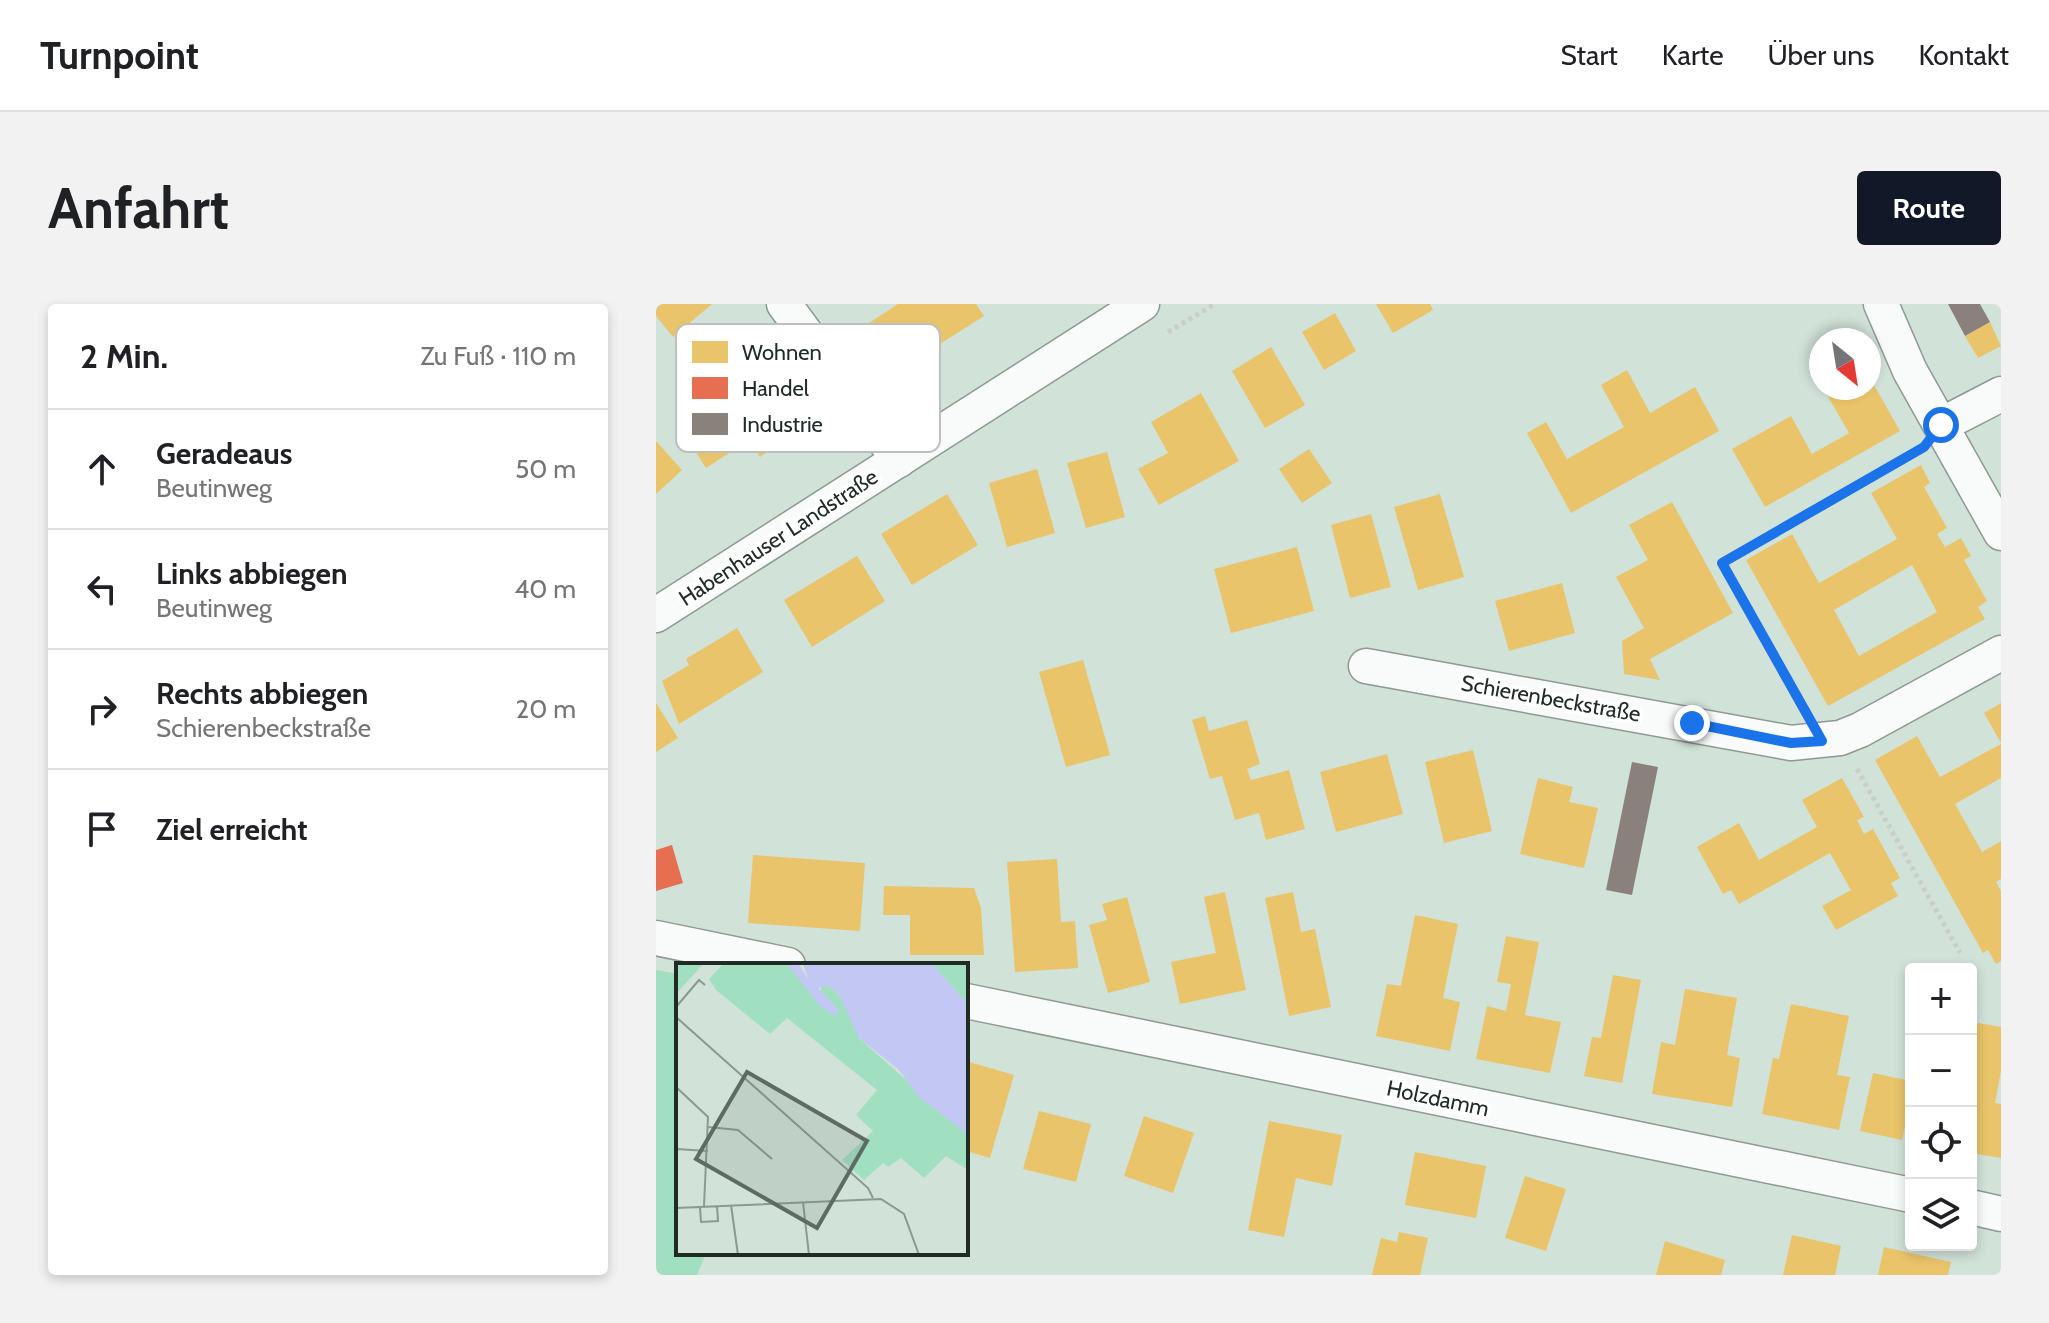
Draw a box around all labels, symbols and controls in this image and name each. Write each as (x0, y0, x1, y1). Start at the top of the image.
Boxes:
text: Turnpoint (40, 32, 199, 79)
text: Start (1561, 38, 1618, 72)
text: Karte (1662, 38, 1724, 72)
text: Über uns (1768, 38, 1874, 72)
text: Kontakt (1918, 38, 2009, 72)
button: Route (1857, 171, 2001, 245)
text: Anfahrt (48, 174, 229, 242)
legend (676, 324, 940, 452)
north arrow (1809, 328, 1881, 400)
text: 2 Min. (80, 335, 168, 377)
text: Wohnen (742, 339, 822, 366)
text: Zu Fuß · 110 m (420, 340, 576, 372)
text: Handel (742, 375, 810, 402)
route start (1923, 407, 1959, 443)
text: Industrie (742, 411, 823, 438)
text: Geradeaus (156, 435, 293, 472)
icon: ahead (80, 447, 124, 491)
text: 50 m (515, 453, 576, 485)
street label: Habenhauser Landstraße (674, 463, 883, 612)
text: Beutinweg (156, 472, 272, 504)
text: Links abbiegen (156, 555, 348, 592)
icon: left (80, 567, 124, 611)
text: 40 m (514, 573, 576, 605)
text: Beutinweg (156, 592, 272, 624)
street label: Schierenbeckstraße (1459, 669, 1643, 728)
text: Rechts abbiegen (156, 675, 368, 712)
icon: right (80, 687, 124, 731)
text: 20 m (516, 693, 576, 725)
route end (1674, 705, 1710, 741)
text: Schierenbeckstraße (156, 712, 371, 744)
icon: arrive (80, 807, 124, 851)
text: Ziel erreicht (156, 811, 307, 848)
inset map (676, 963, 968, 1255)
map controls (1905, 963, 1977, 1251)
button: + (1905, 963, 1977, 1035)
button: − (1905, 1035, 1977, 1107)
street label: Holzdamm (1384, 1074, 1492, 1123)
button: locate (1905, 1107, 1977, 1179)
button: layers (1905, 1179, 1977, 1251)

